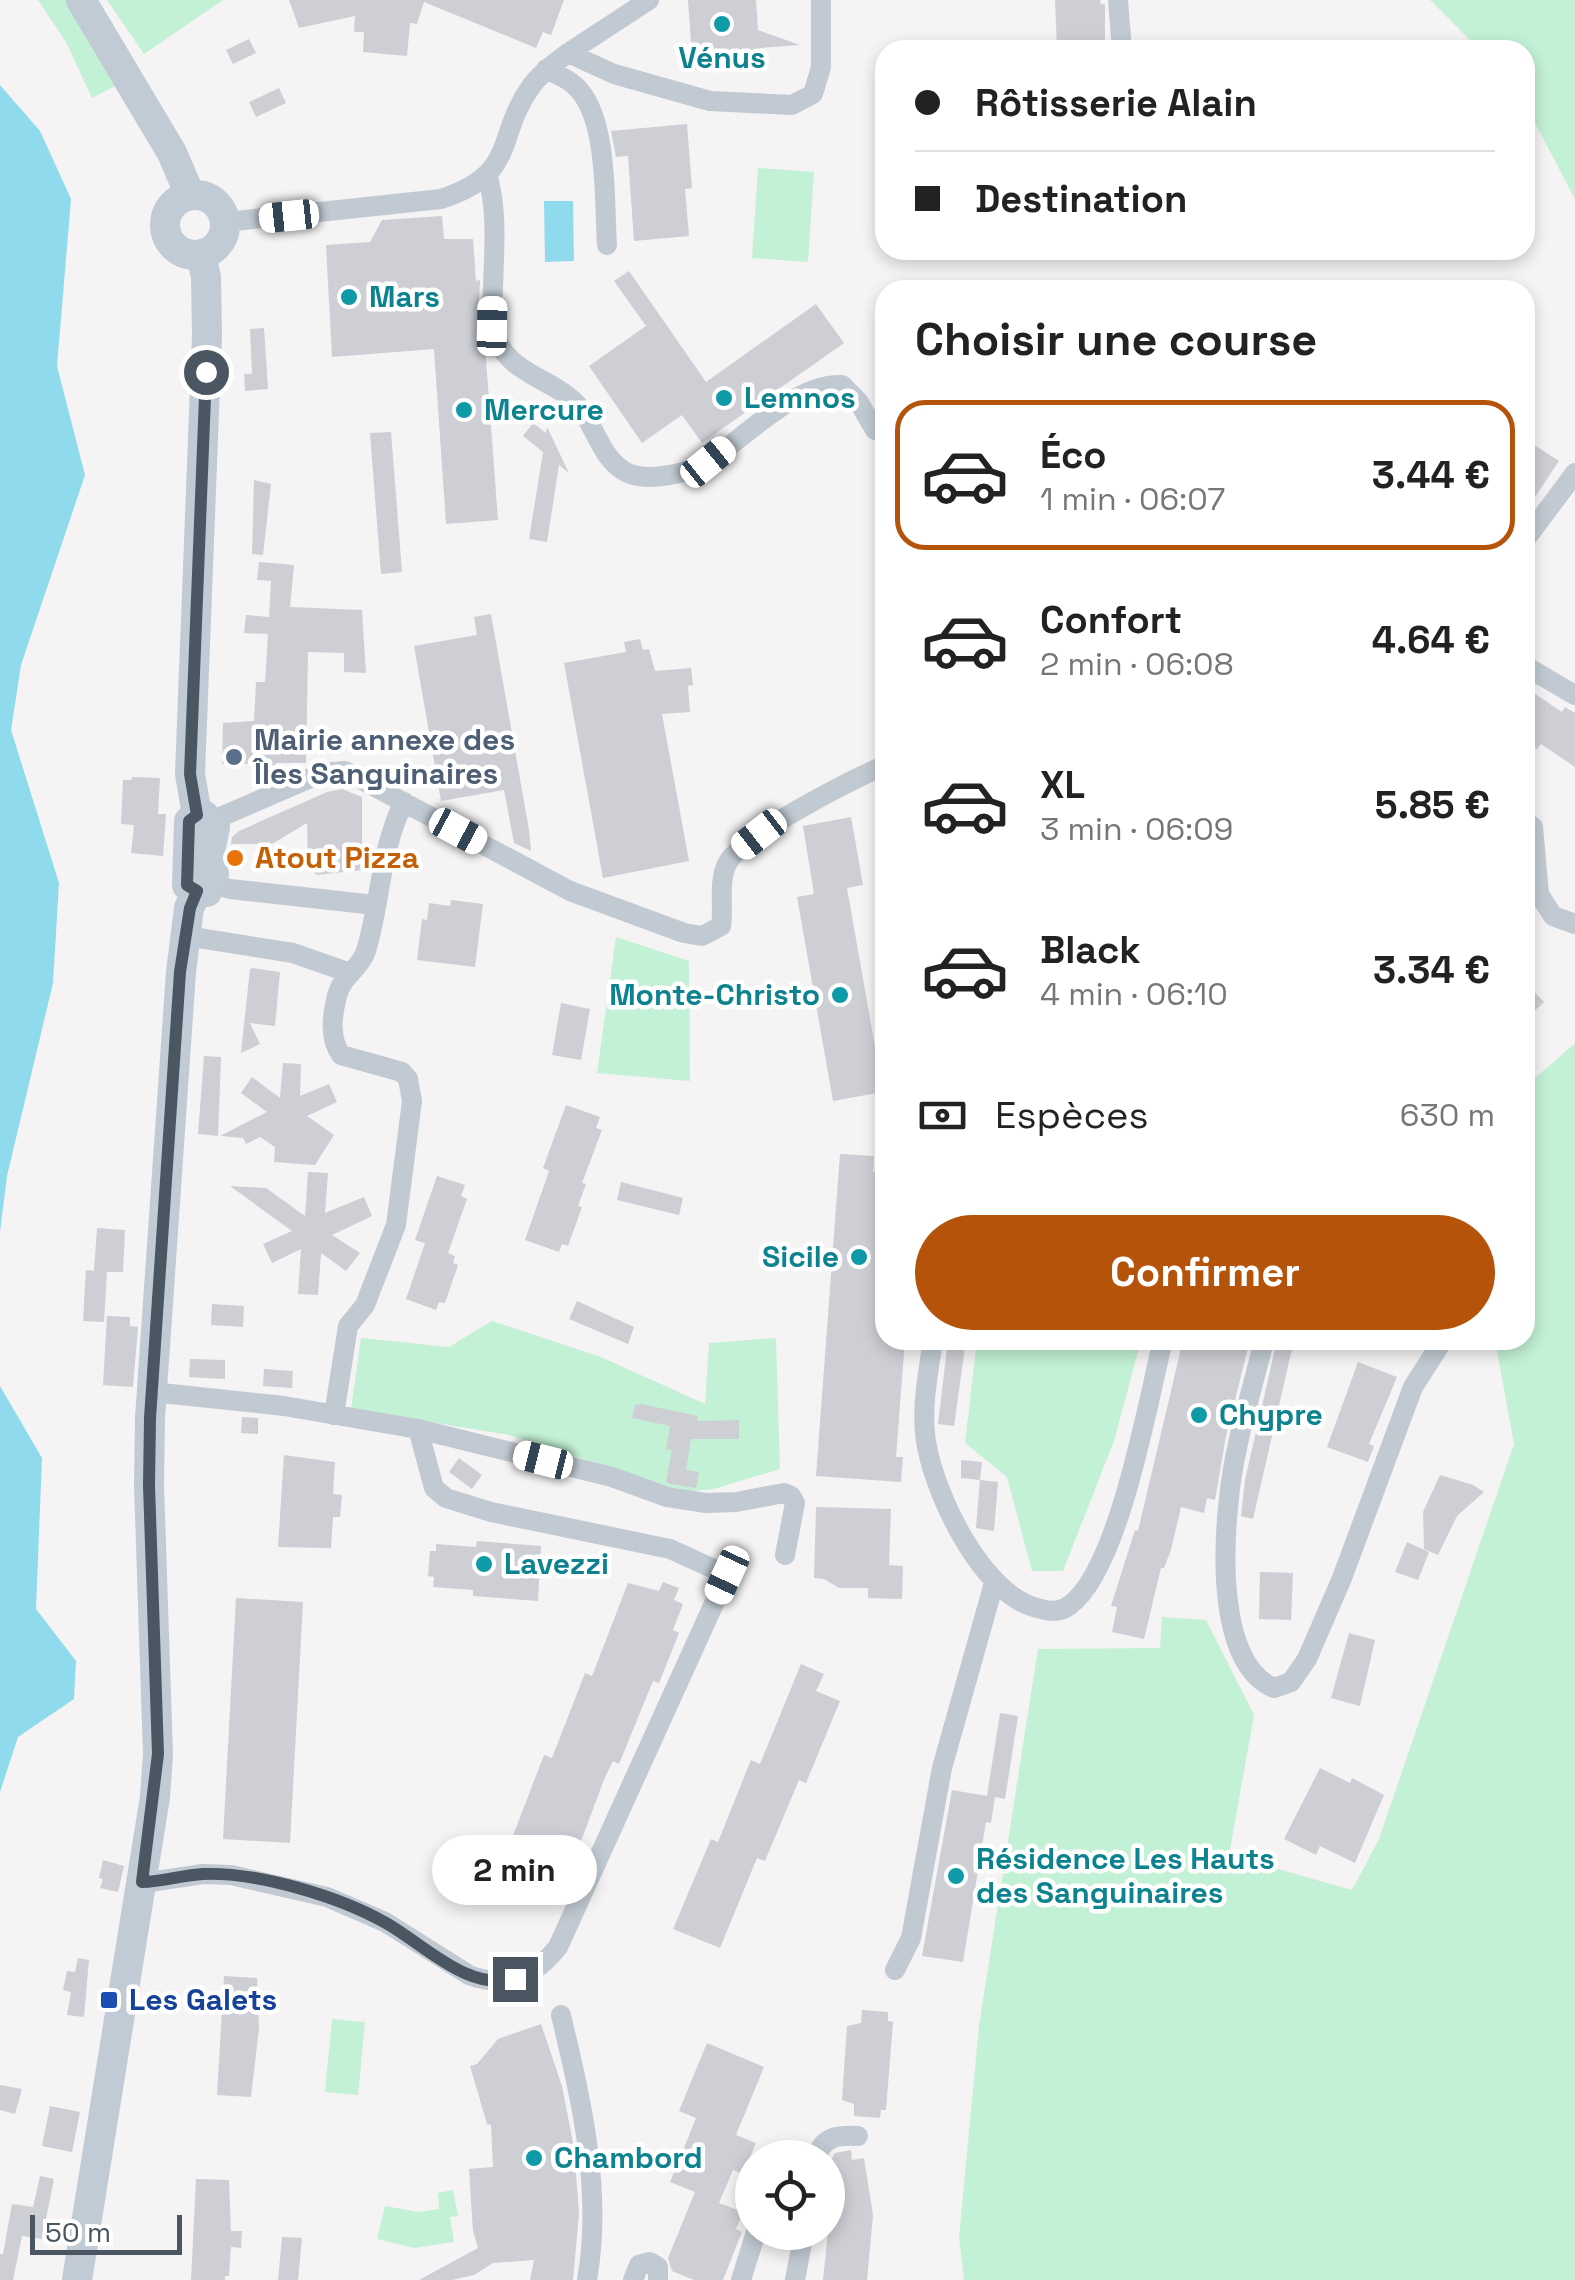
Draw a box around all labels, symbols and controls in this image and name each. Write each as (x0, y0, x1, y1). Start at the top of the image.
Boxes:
marker: Vénus (711, 13, 733, 35)
place label: Vénus (678, 38, 766, 77)
text: Rôtisserie Alain (975, 79, 1257, 127)
text: Destination (975, 175, 1187, 223)
car (258, 198, 320, 234)
place label: Mars (369, 277, 440, 316)
marker: Mars (338, 286, 360, 308)
car (476, 296, 508, 356)
text: Choisir une course (915, 311, 1317, 368)
route start (184, 350, 229, 395)
place label: Lemnos (744, 378, 856, 417)
marker: Lemnos (713, 387, 735, 409)
place label: Mercure (484, 390, 604, 429)
marker: Mercure (453, 399, 475, 421)
icon: car (920, 430, 1010, 520)
car (675, 431, 741, 493)
text: Éco (1040, 431, 1107, 479)
text: 3.44 € (1372, 451, 1490, 499)
text: 1 min · 06:07 (1040, 479, 1225, 519)
icon: car (920, 595, 1010, 685)
text: Confort (1040, 596, 1182, 644)
text: 4.64 € (1372, 616, 1490, 664)
text: 2 min · 06:08 (1040, 644, 1234, 684)
place label: Mairie annexe des Îles Sanguinaires (252, 720, 515, 793)
marker: Mairie annexe des Îles Sanguinaires (223, 746, 245, 768)
icon: car (920, 760, 1010, 850)
text: XL (1040, 761, 1085, 809)
text: 5.85 € (1375, 781, 1490, 829)
car (424, 804, 492, 858)
car (726, 804, 792, 864)
text: 3 min · 06:09 (1040, 809, 1233, 849)
place label: Atout Pizza (255, 838, 419, 877)
marker: Atout Pizza (224, 847, 246, 869)
icon: car (920, 925, 1010, 1015)
text: Black (1040, 926, 1141, 974)
text: 3.34 € (1373, 946, 1490, 994)
text: 4 min · 06:10 (1040, 974, 1228, 1014)
place label: Monte-Christo (609, 975, 820, 1014)
marker: Monte-Christo (829, 984, 851, 1006)
icon: cash (915, 1088, 970, 1143)
text: Espèces (995, 1091, 1149, 1139)
text: 630 m (1400, 1095, 1495, 1135)
button: Confirmer (915, 1215, 1495, 1330)
place label: Sicile (762, 1237, 839, 1276)
marker: Sicile (848, 1246, 870, 1268)
place label: Chypre (1219, 1395, 1323, 1434)
marker: Chypre (1188, 1404, 1210, 1426)
car (510, 1438, 576, 1482)
car (701, 1541, 753, 1609)
place label: Lavezzi (504, 1544, 609, 1583)
marker: Lavezzi (473, 1553, 495, 1575)
callout: 2 min (432, 1834, 598, 1904)
place label: Résidence Les Hauts des Sanguinaires (976, 1839, 1275, 1912)
text: 2 min (473, 1850, 556, 1890)
marker: Résidence Les Hauts des Sanguinaires (945, 1865, 967, 1887)
route end (493, 1957, 538, 2002)
place label: Les Galets (129, 1980, 277, 2019)
marker: Les Galets (98, 1989, 120, 2011)
place label: Chambord (554, 2138, 703, 2177)
map controls (735, 2140, 845, 2250)
button: locate (735, 2140, 845, 2250)
marker: Chambord (523, 2147, 545, 2169)
scale bar (30, 2210, 182, 2254)
text: 50 m (45, 2214, 111, 2250)

